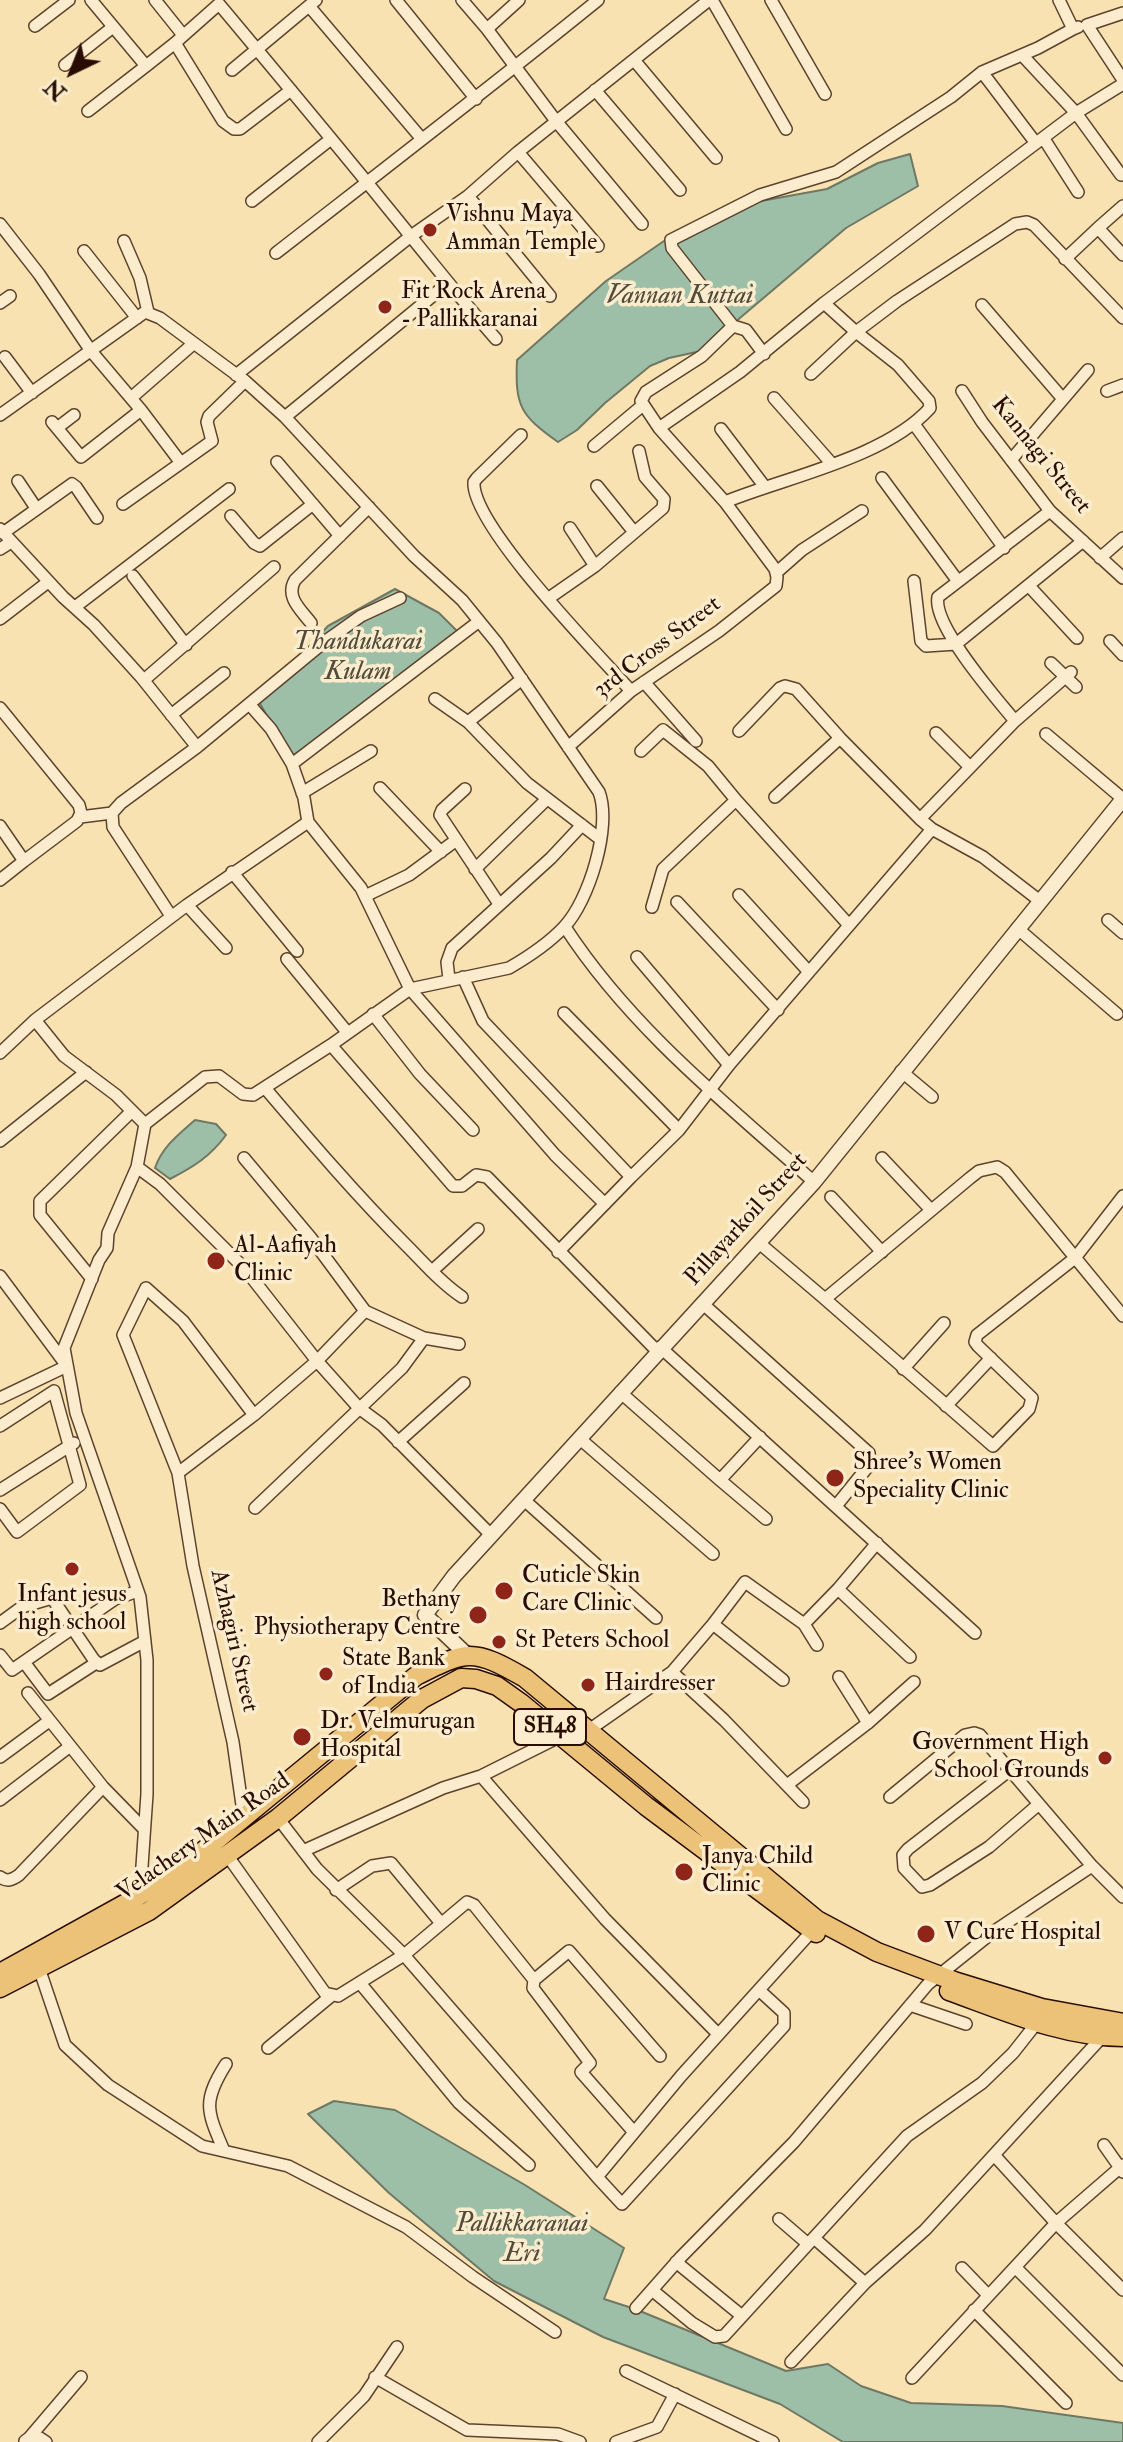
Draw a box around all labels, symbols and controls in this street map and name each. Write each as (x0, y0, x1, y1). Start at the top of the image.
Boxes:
north arrow (32, 32, 112, 112)
text: N (39, 73, 72, 107)
place label: Vishnu Maya Amman Temple (446, 202, 597, 258)
marker: Vishnu Maya Amman Temple (421, 221, 439, 239)
place label: Fit Rock Arena - Pallikkaranai (401, 279, 546, 335)
water label: Vannan Kuttai (607, 281, 753, 313)
marker: Fit Rock Arena - Pallikkaranai (376, 298, 394, 316)
street label: Kannagi Street (984, 392, 1096, 520)
street label: 3rd Cross Street (589, 591, 727, 705)
water label: Thandukarai Kulam (293, 627, 423, 688)
street label: Pillayarkoil Street (680, 1147, 814, 1293)
place label: Al-Aafiyah Clinic (234, 1233, 337, 1289)
marker: Al-Aafiyah Clinic (205, 1250, 227, 1272)
place label: Shree's Women Speciality Clinic (853, 1450, 1009, 1506)
marker: Shree's Women Speciality Clinic (824, 1467, 846, 1489)
marker: Infant jesus high school (63, 1560, 81, 1578)
place label: Cuticle Skin Care Clinic (522, 1563, 640, 1619)
street label: Azhagiri Street (203, 1567, 263, 1715)
marker: Cuticle Skin Care Clinic (493, 1580, 515, 1602)
place label: Infant jesus high school (17, 1582, 127, 1638)
place label: Bethany Physiotherapy Centre (254, 1587, 460, 1643)
marker: Bethany Physiotherapy Centre (467, 1604, 489, 1626)
place label: St Peters School (515, 1628, 669, 1656)
marker: St Peters School (490, 1633, 508, 1651)
place label: State Bank of India (342, 1646, 445, 1702)
marker: State Bank of India (317, 1665, 335, 1683)
place label: Hairdresser (604, 1671, 715, 1699)
marker: Hairdresser (579, 1676, 597, 1694)
place label: Dr. Velmurugan Hospital (320, 1709, 475, 1765)
road number: SH48 (514, 1709, 586, 1745)
marker: Dr. Velmurugan Hospital (291, 1726, 313, 1748)
place label: Government High School Grounds (912, 1730, 1089, 1786)
marker: Government High School Grounds (1096, 1749, 1114, 1767)
street label: Velachery Main Road (112, 1767, 296, 1909)
place label: Janya Child Clinic (702, 1844, 813, 1900)
marker: Janya Child Clinic (673, 1861, 695, 1883)
place label: V Cure Hospital (944, 1920, 1101, 1948)
marker: V Cure Hospital (915, 1923, 937, 1945)
water label: Pallikkaranai Eri (456, 2209, 588, 2270)

